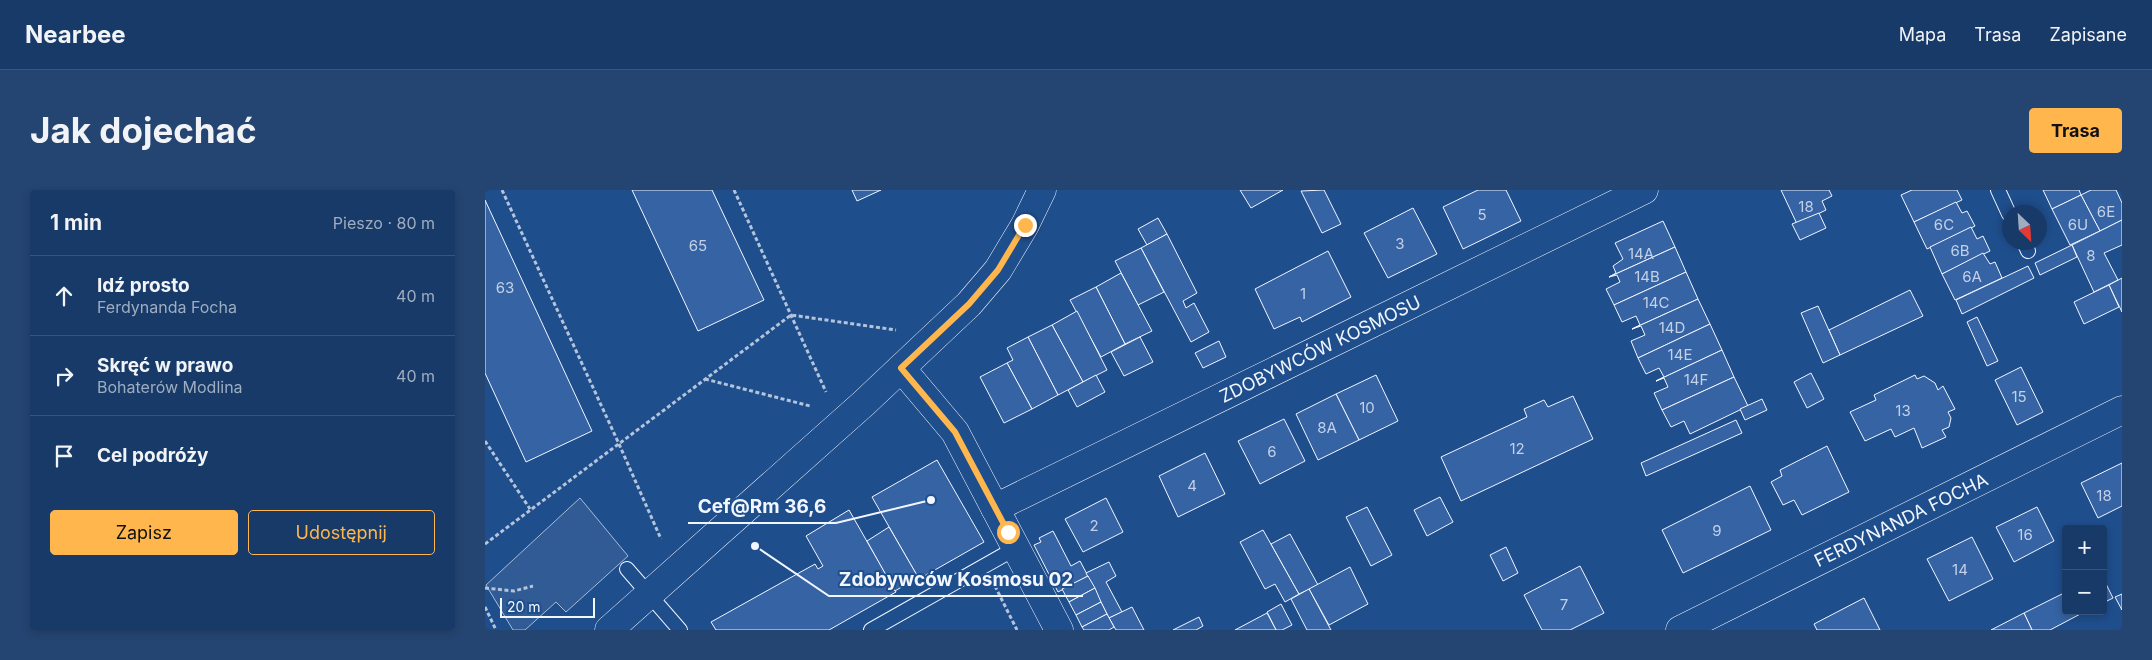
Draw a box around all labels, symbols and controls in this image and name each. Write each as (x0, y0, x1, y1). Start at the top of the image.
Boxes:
text: Nearbee (25, 20, 126, 49)
text: Mapa (1899, 24, 1946, 45)
text: Trasa (1974, 24, 2021, 45)
text: Zapisane (2049, 24, 2127, 45)
button: Trasa (2029, 108, 2122, 153)
text: Jak dojechać (30, 109, 257, 151)
house number: 18 (1798, 197, 1814, 216)
house number: 6E (2097, 202, 2115, 221)
house number: 5 (1477, 205, 1487, 224)
north arrow (2002, 205, 2047, 250)
text: 1 min (50, 210, 102, 235)
text: Pieszo · 80 m (333, 213, 435, 233)
route end (1014, 214, 1037, 237)
house number: 6C (1934, 215, 1954, 234)
house number: 6U (2068, 215, 2088, 234)
house number: 3 (1395, 234, 1405, 253)
house number: 65 (689, 236, 707, 255)
house number: 6B (1950, 241, 1970, 260)
house number: 14A (1628, 244, 1654, 263)
house number: 8 (2086, 246, 2096, 265)
house number: 14B (1634, 267, 1660, 286)
house number: 6A (1962, 267, 1982, 286)
text: Idź prosto (97, 274, 190, 297)
house number: 63 (496, 278, 514, 297)
icon: ahead (50, 282, 78, 310)
house number: 1 (1300, 284, 1306, 303)
text: 40 m (396, 286, 435, 306)
street label: ZDOBYWCÓW KOSMOSU (1216, 290, 1424, 407)
house number: 14C (1643, 293, 1669, 312)
text: Ferdynanda Focha (97, 297, 237, 317)
house number: 14D (1659, 318, 1685, 337)
house number: 14E (1668, 345, 1692, 364)
text: Skręć w prawo (97, 354, 233, 377)
icon: right (50, 362, 78, 390)
text: 40 m (396, 366, 435, 386)
house number: 14F (1684, 370, 1708, 389)
text: Bohaterów Modlina (97, 377, 243, 397)
house number: 15 (2011, 387, 2027, 406)
house number: 10 (1359, 398, 1375, 417)
house number: 13 (1895, 401, 1911, 420)
house number: 8A (1317, 418, 1337, 437)
house number: 12 (1509, 439, 1525, 458)
icon: arrive (50, 442, 78, 470)
house number: 6 (1267, 442, 1277, 461)
text: Cel podróży (97, 444, 209, 467)
street label: FERDYNANDA FOCHA (1811, 469, 1991, 571)
house number: 4 (1187, 476, 1197, 495)
house number: 18 (2096, 486, 2112, 505)
callout: Cef@Rm 36,6 (688, 489, 836, 523)
text: Cef@Rm 36,6 (698, 495, 826, 518)
button: Zapisz (50, 510, 238, 555)
button: Udostępnij (248, 510, 435, 555)
house number: 2 (1089, 516, 1099, 535)
route start (997, 521, 1020, 544)
house number: 9 (1712, 521, 1722, 540)
house number: 16 (2017, 525, 2033, 544)
map controls (2062, 525, 2107, 615)
button: + (2062, 525, 2107, 570)
house number: 14 (1952, 560, 1968, 579)
callout: Zdobywców Kosmosu 02 (829, 562, 1083, 596)
text: Zdobywców Kosmosu 02 (839, 568, 1073, 591)
button: − (2062, 570, 2107, 615)
scale bar (500, 595, 595, 618)
house number: 7 (1560, 595, 1568, 614)
text: 20 m (507, 598, 541, 615)

